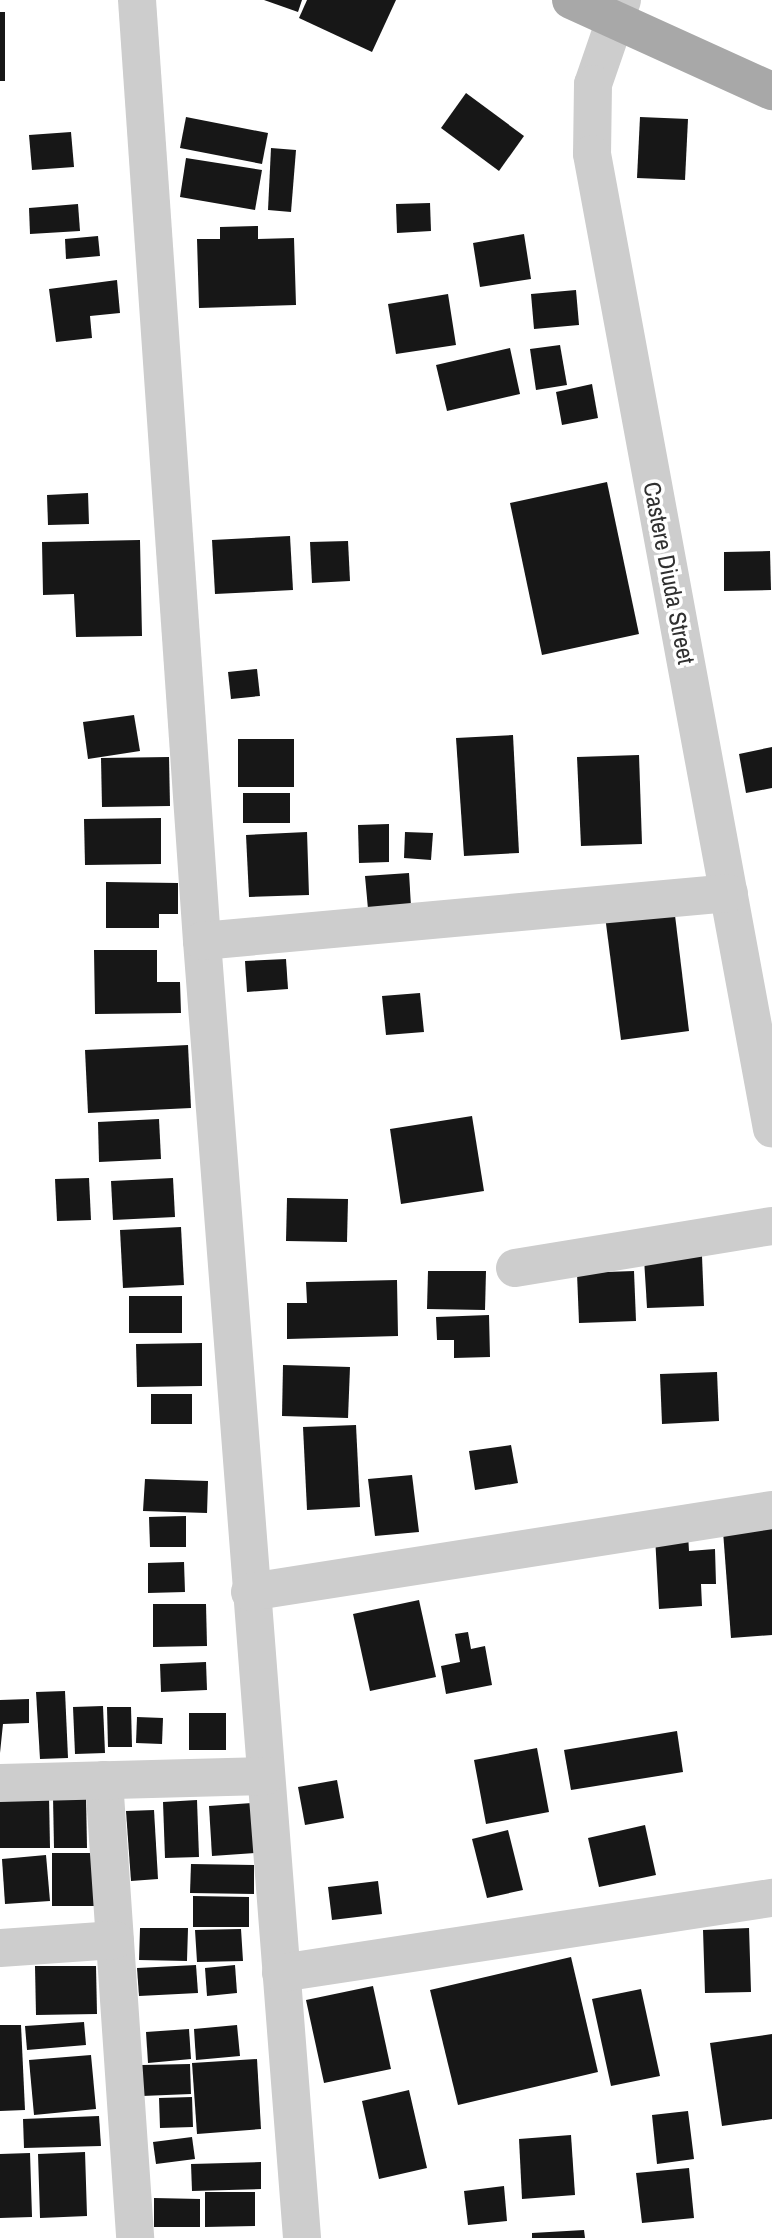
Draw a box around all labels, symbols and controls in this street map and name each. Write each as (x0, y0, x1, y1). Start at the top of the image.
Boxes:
street label: Castere Diuda Street (637, 480, 701, 666)

